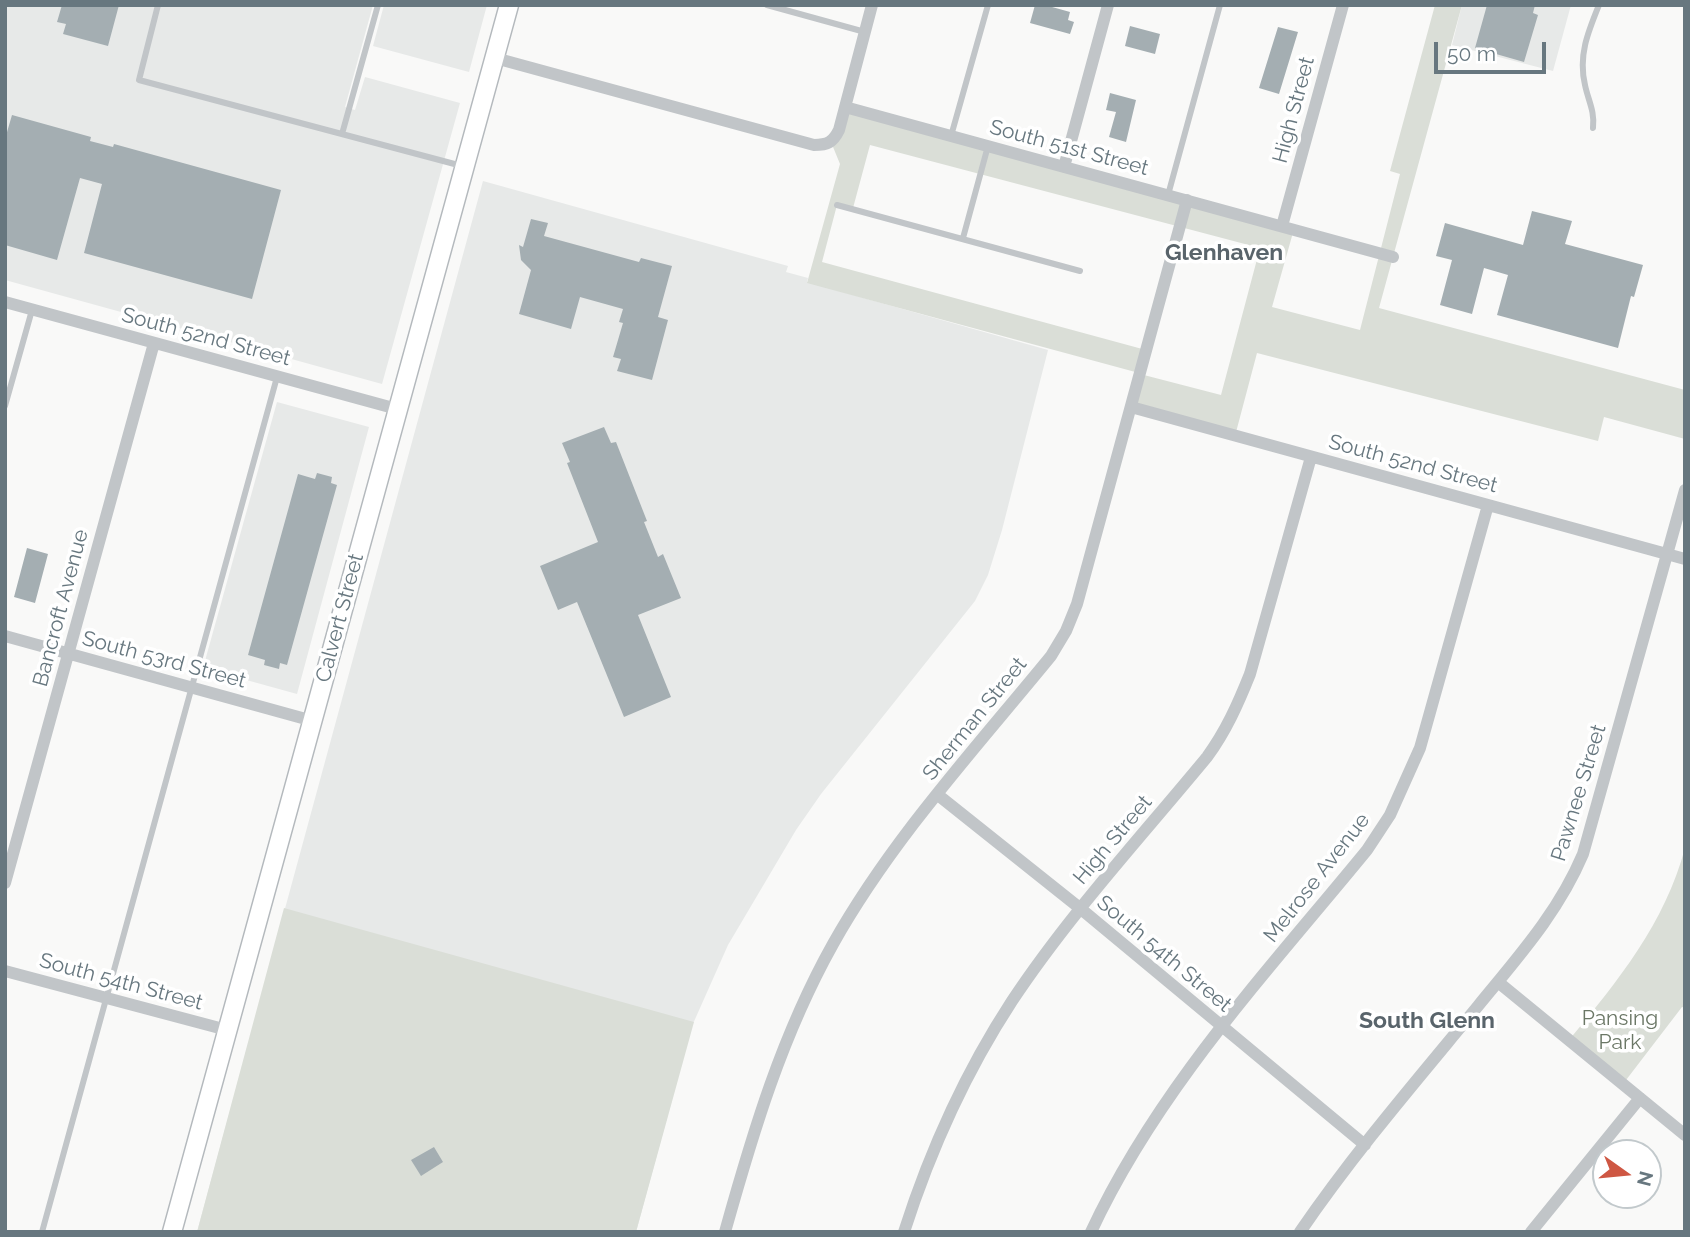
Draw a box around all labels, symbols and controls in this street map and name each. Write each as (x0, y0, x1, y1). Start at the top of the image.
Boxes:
scale bar (1438, 28, 1550, 72)
text: 50 m (1447, 41, 1496, 66)
street label: High Street (1268, 54, 1320, 166)
street label: South 51st Street (987, 115, 1151, 181)
district label: Glenhaven (1165, 239, 1283, 267)
street label: South 52nd Street (119, 302, 293, 372)
street label: South 52nd Street (1326, 429, 1500, 499)
street label: Bancroft Avenue (28, 527, 94, 689)
street label: Calvert Street (311, 551, 369, 685)
street label: South 53rd Street (79, 626, 249, 694)
street label: Sherman Street (918, 652, 1032, 786)
street label: Pawnee Street (1546, 722, 1612, 864)
street label: High Street (1068, 790, 1158, 890)
street label: Melrose Avenue (1259, 808, 1375, 948)
street label: South 54th Street (1092, 890, 1236, 1018)
street label: South 54th Street (37, 948, 205, 1016)
park label: Pansing Park (1582, 1006, 1658, 1056)
district label: South Glenn (1359, 1007, 1495, 1035)
north arrow (1592, 1139, 1662, 1209)
text: N (1633, 1169, 1658, 1189)

